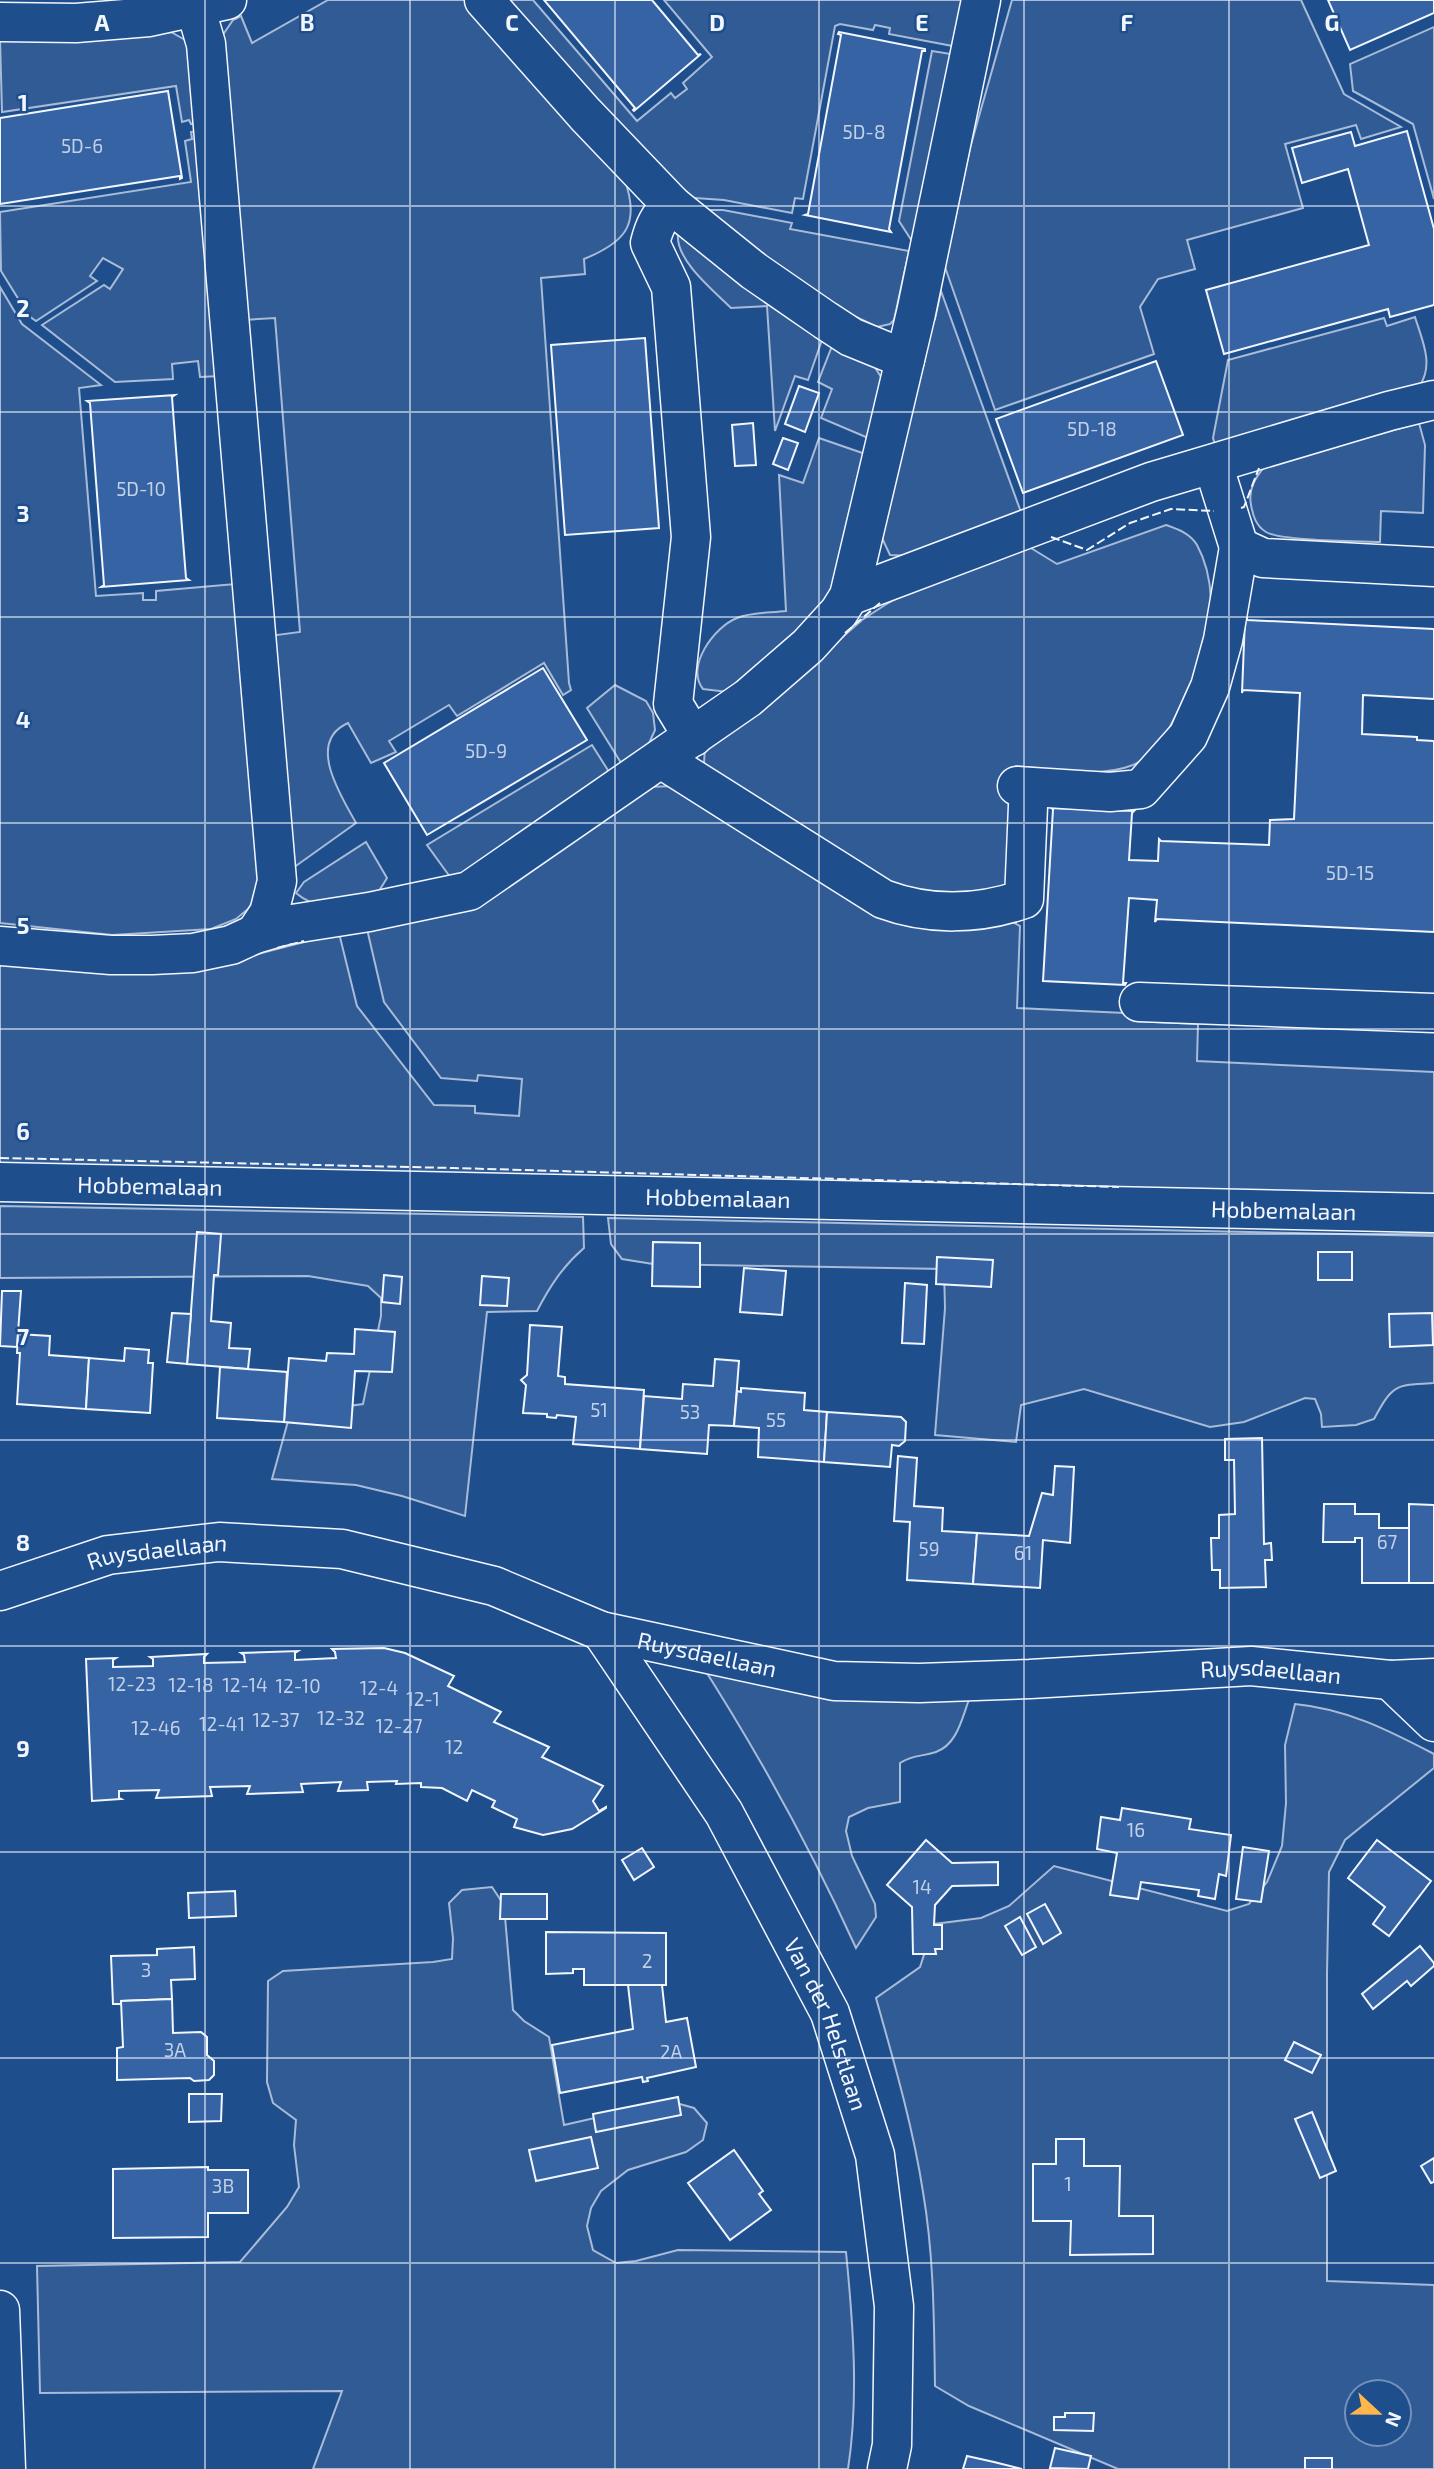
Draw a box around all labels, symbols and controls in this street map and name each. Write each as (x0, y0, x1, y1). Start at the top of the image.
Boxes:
text: A (94, 8, 110, 36)
text: B (300, 8, 314, 36)
text: C (505, 8, 519, 36)
text: D (709, 8, 725, 36)
text: E (915, 8, 929, 36)
text: F (1121, 8, 1134, 36)
text: G (1325, 8, 1339, 36)
text: 1 (18, 88, 28, 116)
house number: 5D-8 (843, 120, 885, 143)
house number: 5D-6 (61, 134, 103, 157)
text: 2 (16, 294, 30, 322)
house number: 5D-18 (1067, 417, 1117, 440)
house number: 5D-10 (116, 477, 166, 500)
text: 3 (16, 499, 30, 527)
text: 4 (16, 705, 30, 733)
house number: 5D-9 (465, 739, 507, 762)
house number: 5D-15 (1326, 861, 1374, 884)
text: 5 (17, 911, 29, 939)
text: 6 (16, 1117, 30, 1145)
street label: Hobbemalaan (77, 1170, 223, 1201)
street label: Hobbemalaan (645, 1182, 791, 1213)
street label: Hobbemalaan (1211, 1194, 1357, 1225)
text: 7 (17, 1322, 29, 1350)
house number: 51 (590, 1398, 608, 1421)
house number: 53 (680, 1400, 700, 1423)
house number: 55 (766, 1408, 786, 1431)
text: 8 (16, 1528, 30, 1556)
street label: Ruysdaellaan (83, 1528, 228, 1575)
house number: 67 (1377, 1530, 1398, 1553)
house number: 59 (918, 1537, 940, 1560)
house number: 61 (1014, 1541, 1032, 1564)
street label: Ruysdaellaan (635, 1625, 779, 1682)
street label: Ruysdaellaan (1199, 1652, 1343, 1689)
house number: 12-23 (108, 1672, 156, 1695)
house number: 12-18 (168, 1673, 214, 1696)
house number: 12-14 (222, 1673, 268, 1696)
house number: 12-10 (275, 1674, 321, 1697)
house number: 12-4 (360, 1676, 398, 1699)
house number: 12-1 (406, 1687, 440, 1710)
house number: 12-32 (317, 1706, 365, 1729)
house number: 12-37 (252, 1708, 300, 1731)
house number: 12-41 (199, 1712, 245, 1735)
house number: 12-27 (375, 1714, 423, 1737)
house number: 12-46 (131, 1716, 181, 1739)
text: 9 (16, 1734, 30, 1762)
house number: 12 (445, 1735, 463, 1758)
house number: 16 (1127, 1818, 1145, 1841)
house number: 14 (912, 1875, 932, 1898)
street label: Van der Helstlaan (779, 1933, 874, 2114)
house number: 2 (642, 1949, 652, 1972)
house number: 3 (141, 1958, 151, 1981)
house number: 3A (164, 2038, 186, 2061)
house number: 2A (660, 2040, 682, 2063)
house number: 1 (1064, 2172, 1072, 2195)
house number: 3B (212, 2174, 234, 2197)
north arrow (1343, 2378, 1413, 2448)
text: N (1381, 2409, 1407, 2430)

